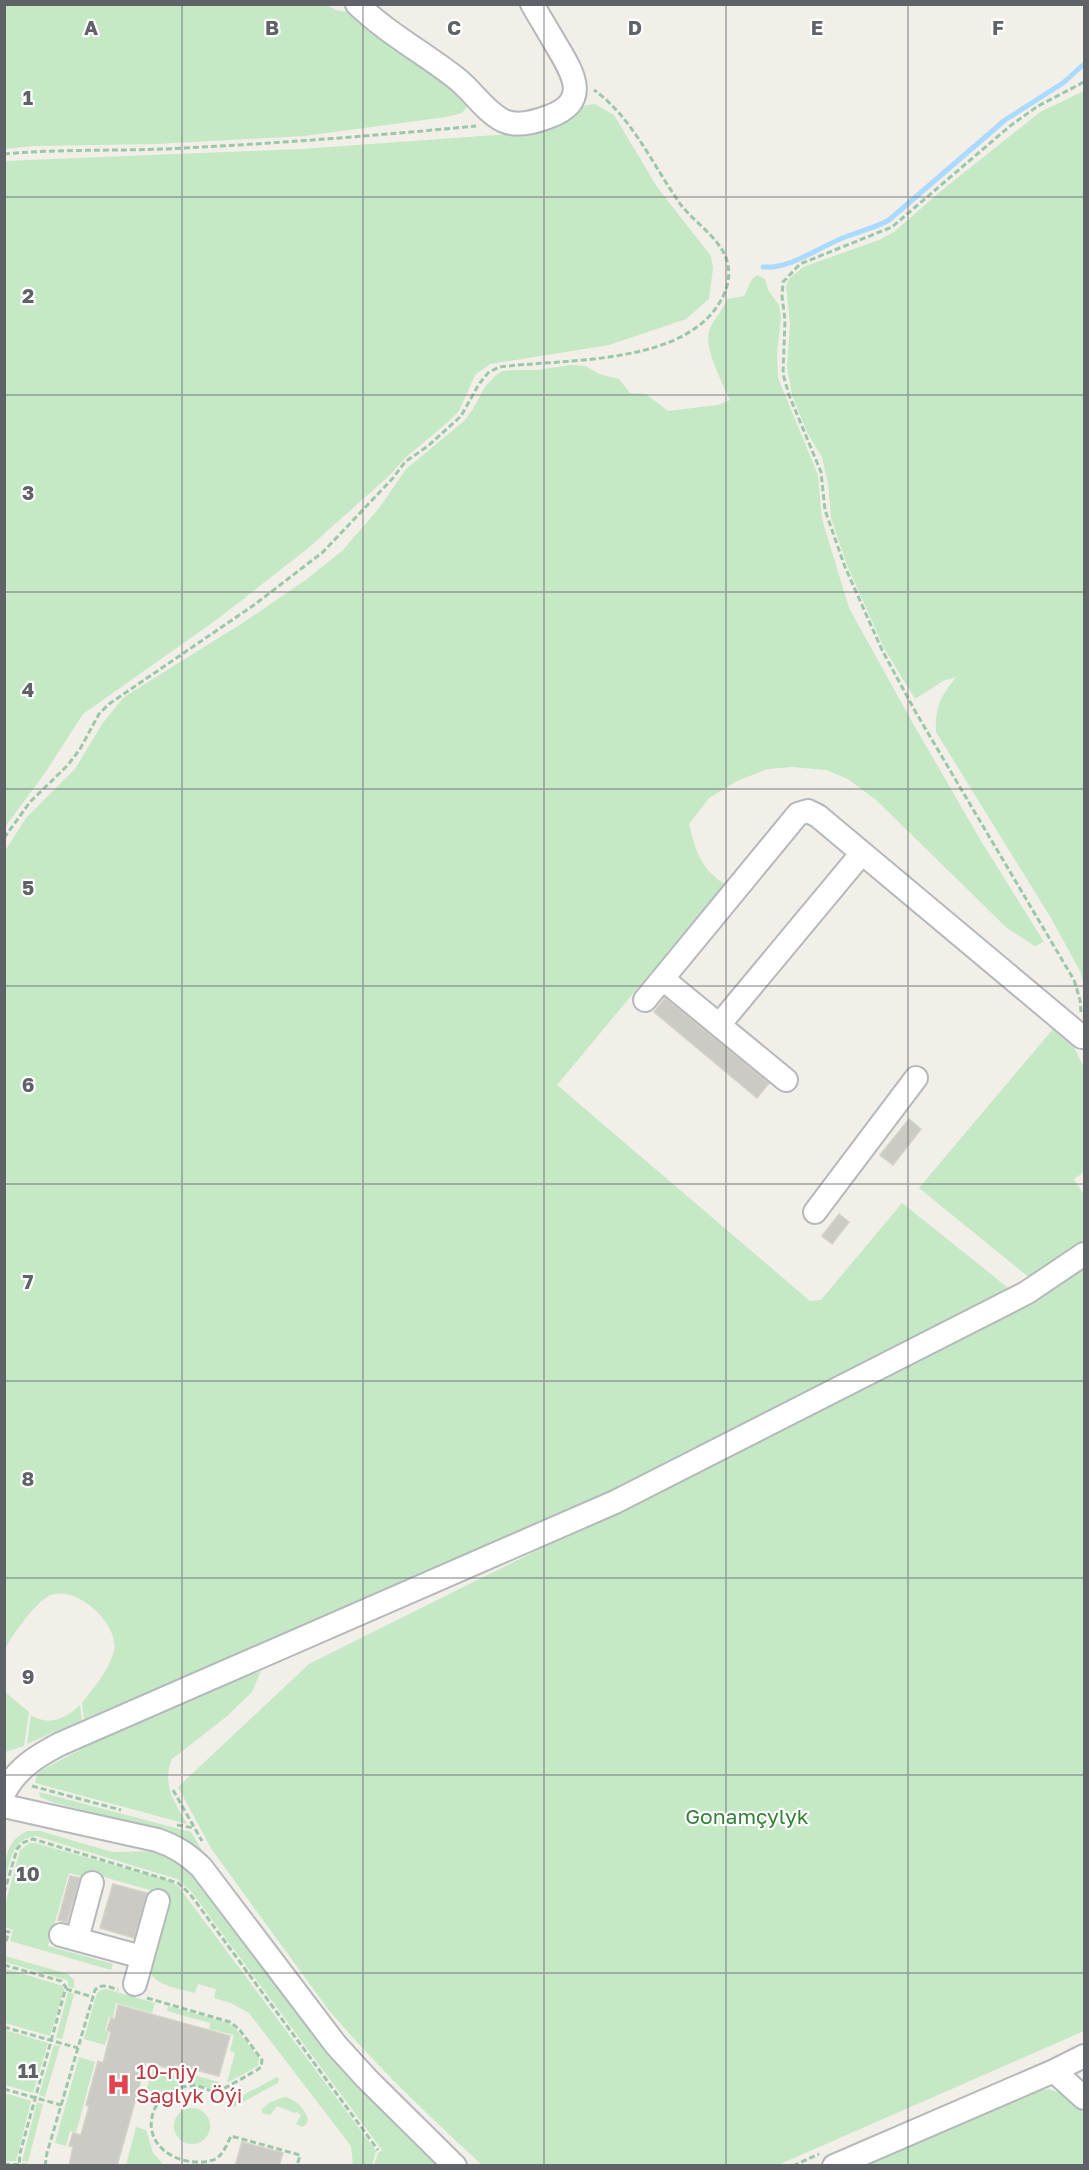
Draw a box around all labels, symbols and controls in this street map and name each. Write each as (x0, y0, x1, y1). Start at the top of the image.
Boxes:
text: A (84, 15, 98, 39)
text: B (265, 15, 279, 39)
text: C (447, 15, 461, 39)
text: D (628, 15, 642, 39)
text: E (811, 15, 823, 39)
text: F (992, 15, 1004, 39)
text: 1 (23, 85, 33, 109)
text: 2 (22, 283, 34, 307)
text: 3 (22, 480, 34, 504)
text: 4 (22, 677, 34, 701)
text: 5 (22, 875, 34, 899)
text: 6 (22, 1072, 34, 1096)
text: 7 (23, 1269, 34, 1293)
text: 8 (22, 1466, 34, 1490)
text: 9 (22, 1664, 34, 1688)
park label: Gonamçylyk (685, 1803, 809, 1829)
text: 10 (16, 1861, 40, 1885)
text: 11 (18, 2058, 38, 2082)
place label: 10-njy Saglyk Öýi (136, 2058, 242, 2108)
hospital icon: 10-njy Saglyk Öýi (105, 2071, 131, 2097)

